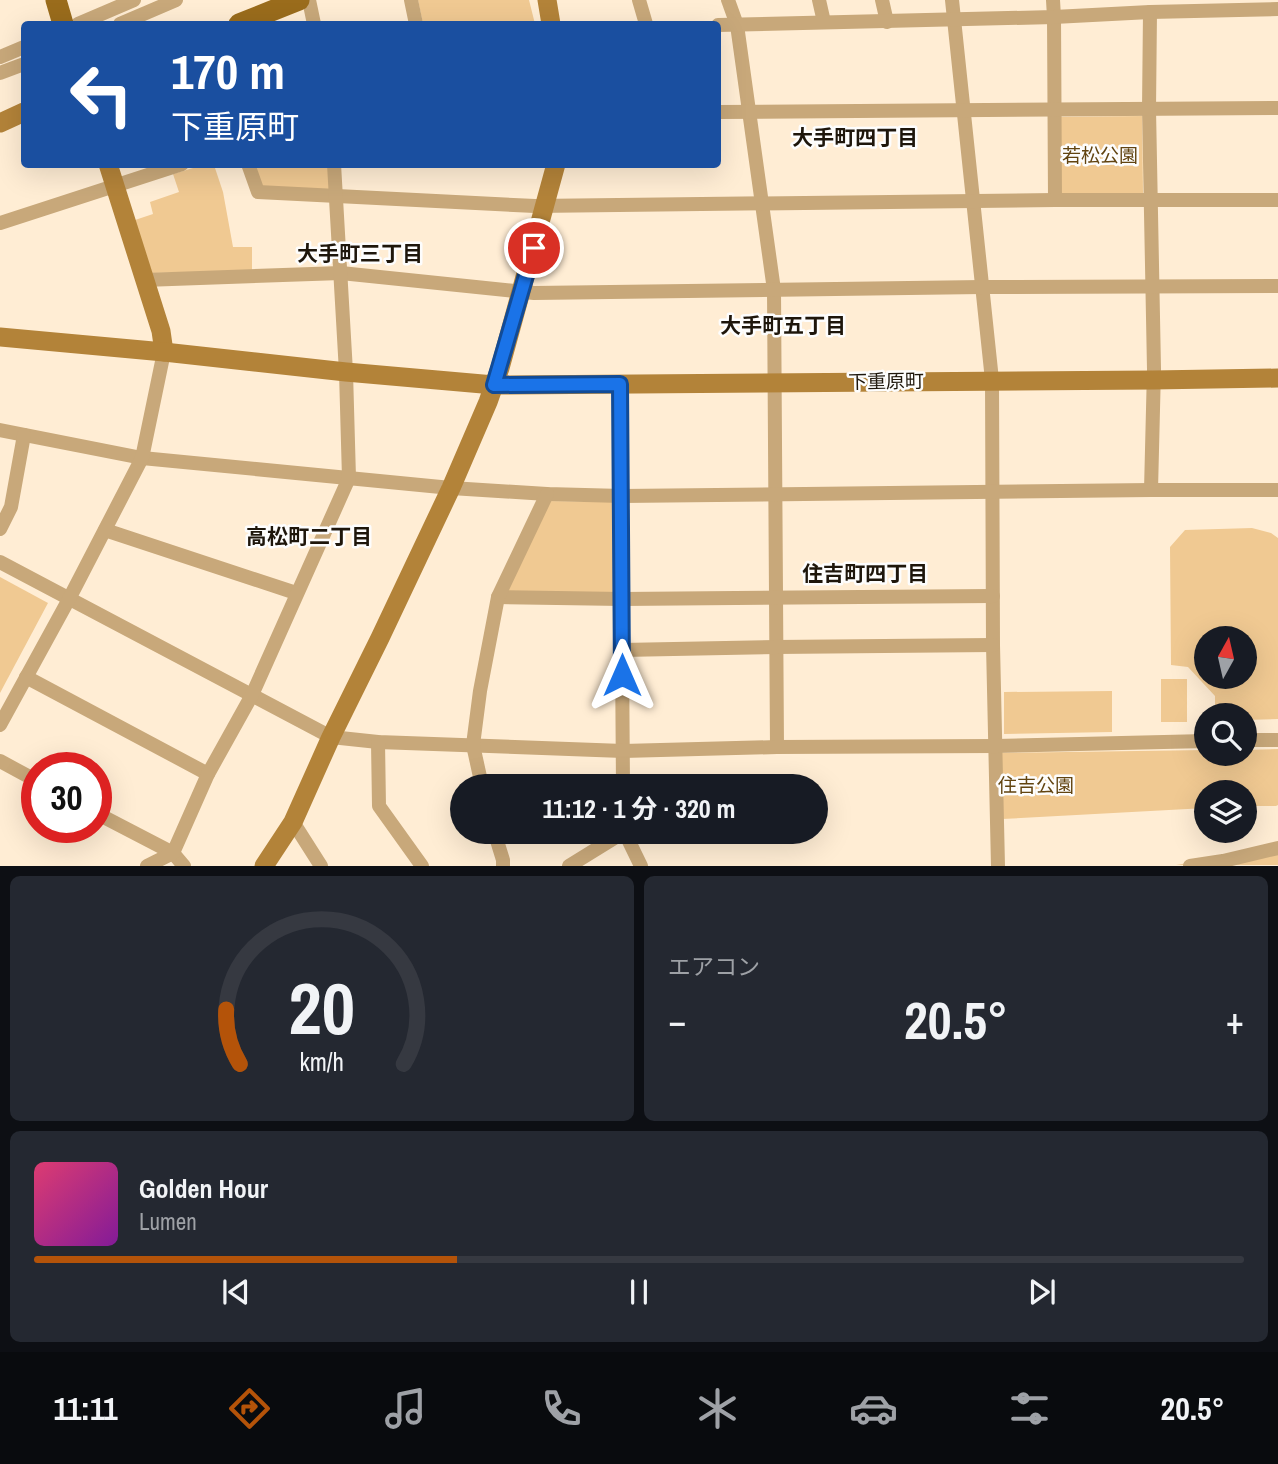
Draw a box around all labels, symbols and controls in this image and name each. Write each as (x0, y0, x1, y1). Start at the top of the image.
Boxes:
text: 170 m (171, 38, 285, 104)
icon: left (56, 49, 147, 140)
text: 下重原町 (171, 105, 299, 148)
district label: 大手町四丁目 (792, 123, 918, 152)
park label: 若松公園 (1062, 142, 1138, 168)
pin (504, 218, 564, 278)
icon: arrive (515, 229, 553, 267)
district label: 大手町三丁目 (297, 239, 423, 268)
district label: 大手町五丁目 (720, 311, 846, 340)
street label: 下重原町 (848, 367, 924, 395)
district label: 高松町二丁目 (246, 522, 372, 551)
district label: 住吉町四丁目 (802, 559, 928, 588)
north arrow (1194, 626, 1256, 690)
map controls (1194, 626, 1257, 843)
position arrow (585, 638, 659, 712)
button: search (1194, 703, 1257, 766)
speed limit sign: 30 (21, 752, 112, 843)
park label: 住吉公園 (998, 772, 1074, 798)
button: layers (1194, 780, 1257, 843)
text: 11:12 · 1 分 · 320 m (542, 791, 736, 826)
text: エアコン (668, 951, 760, 982)
text: 20 (289, 960, 355, 1058)
text: 20.5° (904, 985, 1008, 1055)
text: − (668, 995, 686, 1046)
text: + (1226, 995, 1244, 1046)
text: km/h (300, 1045, 344, 1079)
text: Golden Hour (139, 1171, 268, 1206)
text: Lumen (139, 1206, 197, 1237)
icon: previous (217, 1273, 255, 1311)
icon: pause (620, 1273, 658, 1311)
icon: next (1023, 1273, 1061, 1311)
icon: directions (225, 1384, 274, 1433)
icon: music (381, 1384, 430, 1433)
icon: phone (537, 1384, 586, 1433)
icon: climate (693, 1384, 742, 1433)
icon: car (849, 1384, 898, 1433)
icon: filters (1005, 1384, 1054, 1433)
text: 11:11 (53, 1387, 118, 1430)
text: 20.5° (1161, 1387, 1224, 1430)

